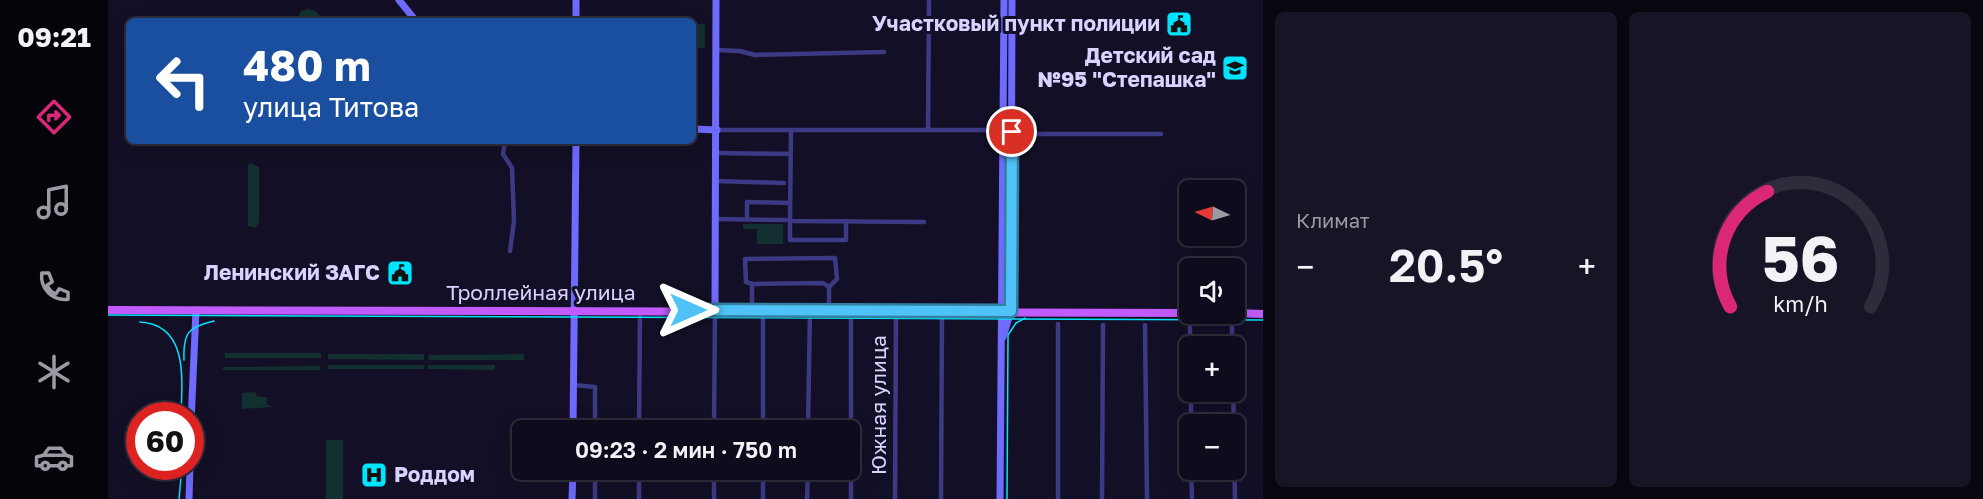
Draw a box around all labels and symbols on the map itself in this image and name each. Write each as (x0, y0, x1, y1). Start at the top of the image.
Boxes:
public building icon: Участковый пункт полиции (1164, 9, 1194, 39)
place label: Участковый пункт полиции (872, 10, 1160, 36)
place label: Детский сад №95 "Степашка" (1038, 42, 1216, 92)
school or university icon: Детский сад №95 "Степашка" (1220, 53, 1250, 83)
pin (986, 106, 1037, 157)
north arrow (1179, 180, 1245, 246)
public building icon: Ленинский ЗАГС (385, 258, 415, 288)
place label: Ленинский ЗАГС (204, 259, 380, 285)
position arrow (656, 278, 720, 342)
street label: Троллейная улица (446, 279, 636, 305)
street label: Южная улица (865, 335, 891, 475)
speed limit sign: 60 (126, 402, 204, 480)
hospital icon: Роддом (359, 460, 389, 490)
place label: Роддом (394, 461, 475, 487)

